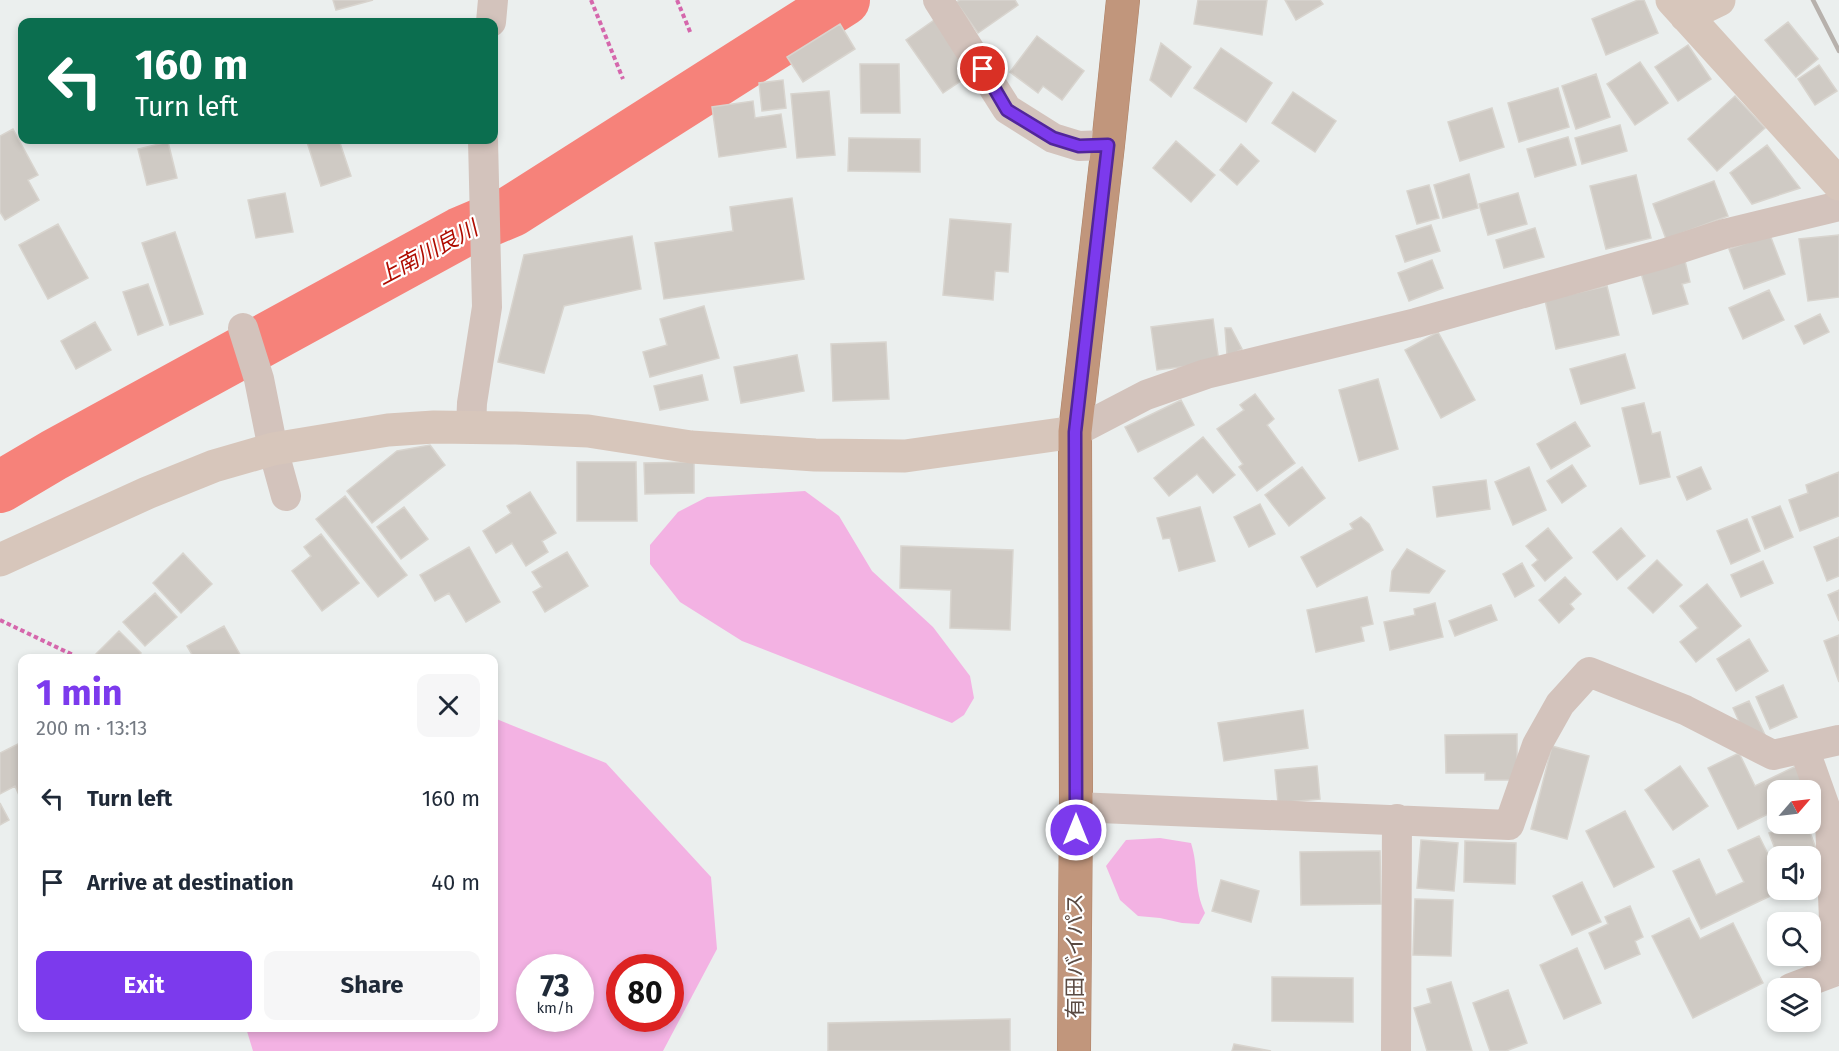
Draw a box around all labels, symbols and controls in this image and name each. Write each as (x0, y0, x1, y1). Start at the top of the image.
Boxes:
text: 160 m (135, 40, 248, 90)
icon: left (36, 42, 114, 120)
pin (957, 43, 1008, 94)
icon: arrive (966, 52, 999, 85)
text: Turn left (135, 91, 238, 123)
water label: 上南川良川 (372, 214, 484, 290)
text: 1 min (36, 671, 123, 715)
button: close (417, 674, 480, 737)
text: 200 m · 13:13 (36, 716, 147, 740)
north arrow (1767, 780, 1821, 834)
map controls (1767, 780, 1821, 1032)
icon: left (36, 782, 69, 815)
text: Turn left (87, 785, 172, 812)
text: 160 m (422, 785, 480, 812)
position arrow (1044, 798, 1108, 862)
button: sound (1767, 846, 1821, 900)
icon: arrive (36, 866, 69, 899)
text: Arrive at destination (87, 869, 294, 896)
text: 40 m (431, 869, 480, 896)
street label: 有田バイパス (1062, 893, 1088, 1019)
button: search (1767, 912, 1821, 966)
button: Exit (36, 951, 252, 1020)
button: Share (264, 951, 480, 1020)
speed limit sign: 80 (606, 954, 684, 1032)
text: 73 (540, 968, 570, 1004)
button: layers (1767, 978, 1821, 1032)
text: km/h (536, 999, 574, 1017)

